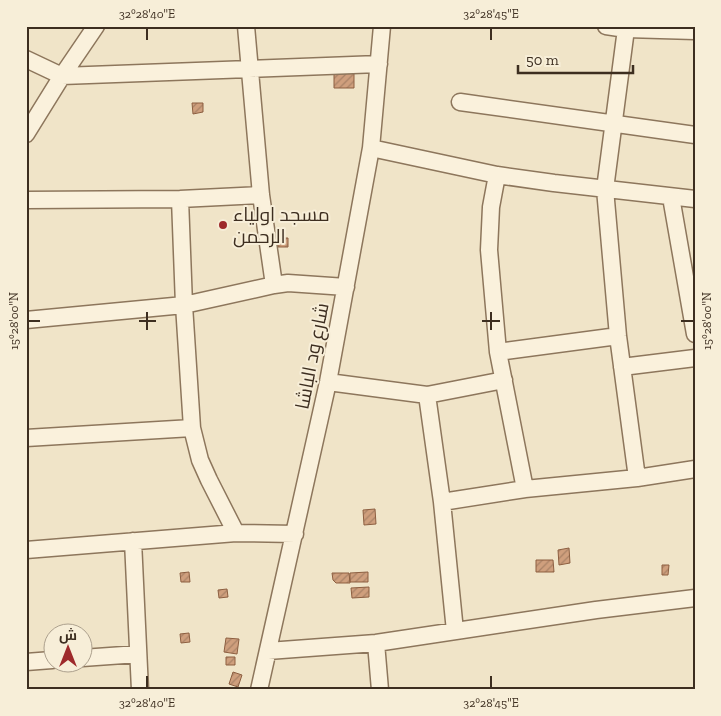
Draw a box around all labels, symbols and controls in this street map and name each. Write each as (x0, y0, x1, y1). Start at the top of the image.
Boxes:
text: 32°28'40"E (119, 7, 175, 21)
text: 32°28'45"E (463, 7, 519, 21)
scale bar (518, 42, 634, 74)
text: 50 m (526, 51, 559, 69)
place label: مسجد اولياء الرحمن (233, 203, 330, 248)
marker: مسجد اولياء الرحمن (217, 219, 229, 231)
text: 15°28'00"N (7, 292, 21, 350)
text: 15°28'00"N (700, 292, 714, 350)
street label: شارع ود الباشا (290, 301, 336, 411)
north arrow (42, 624, 92, 674)
text: ش (59, 627, 77, 644)
text: 32°28'40"E (119, 696, 175, 710)
text: 32°28'45"E (463, 696, 519, 710)

